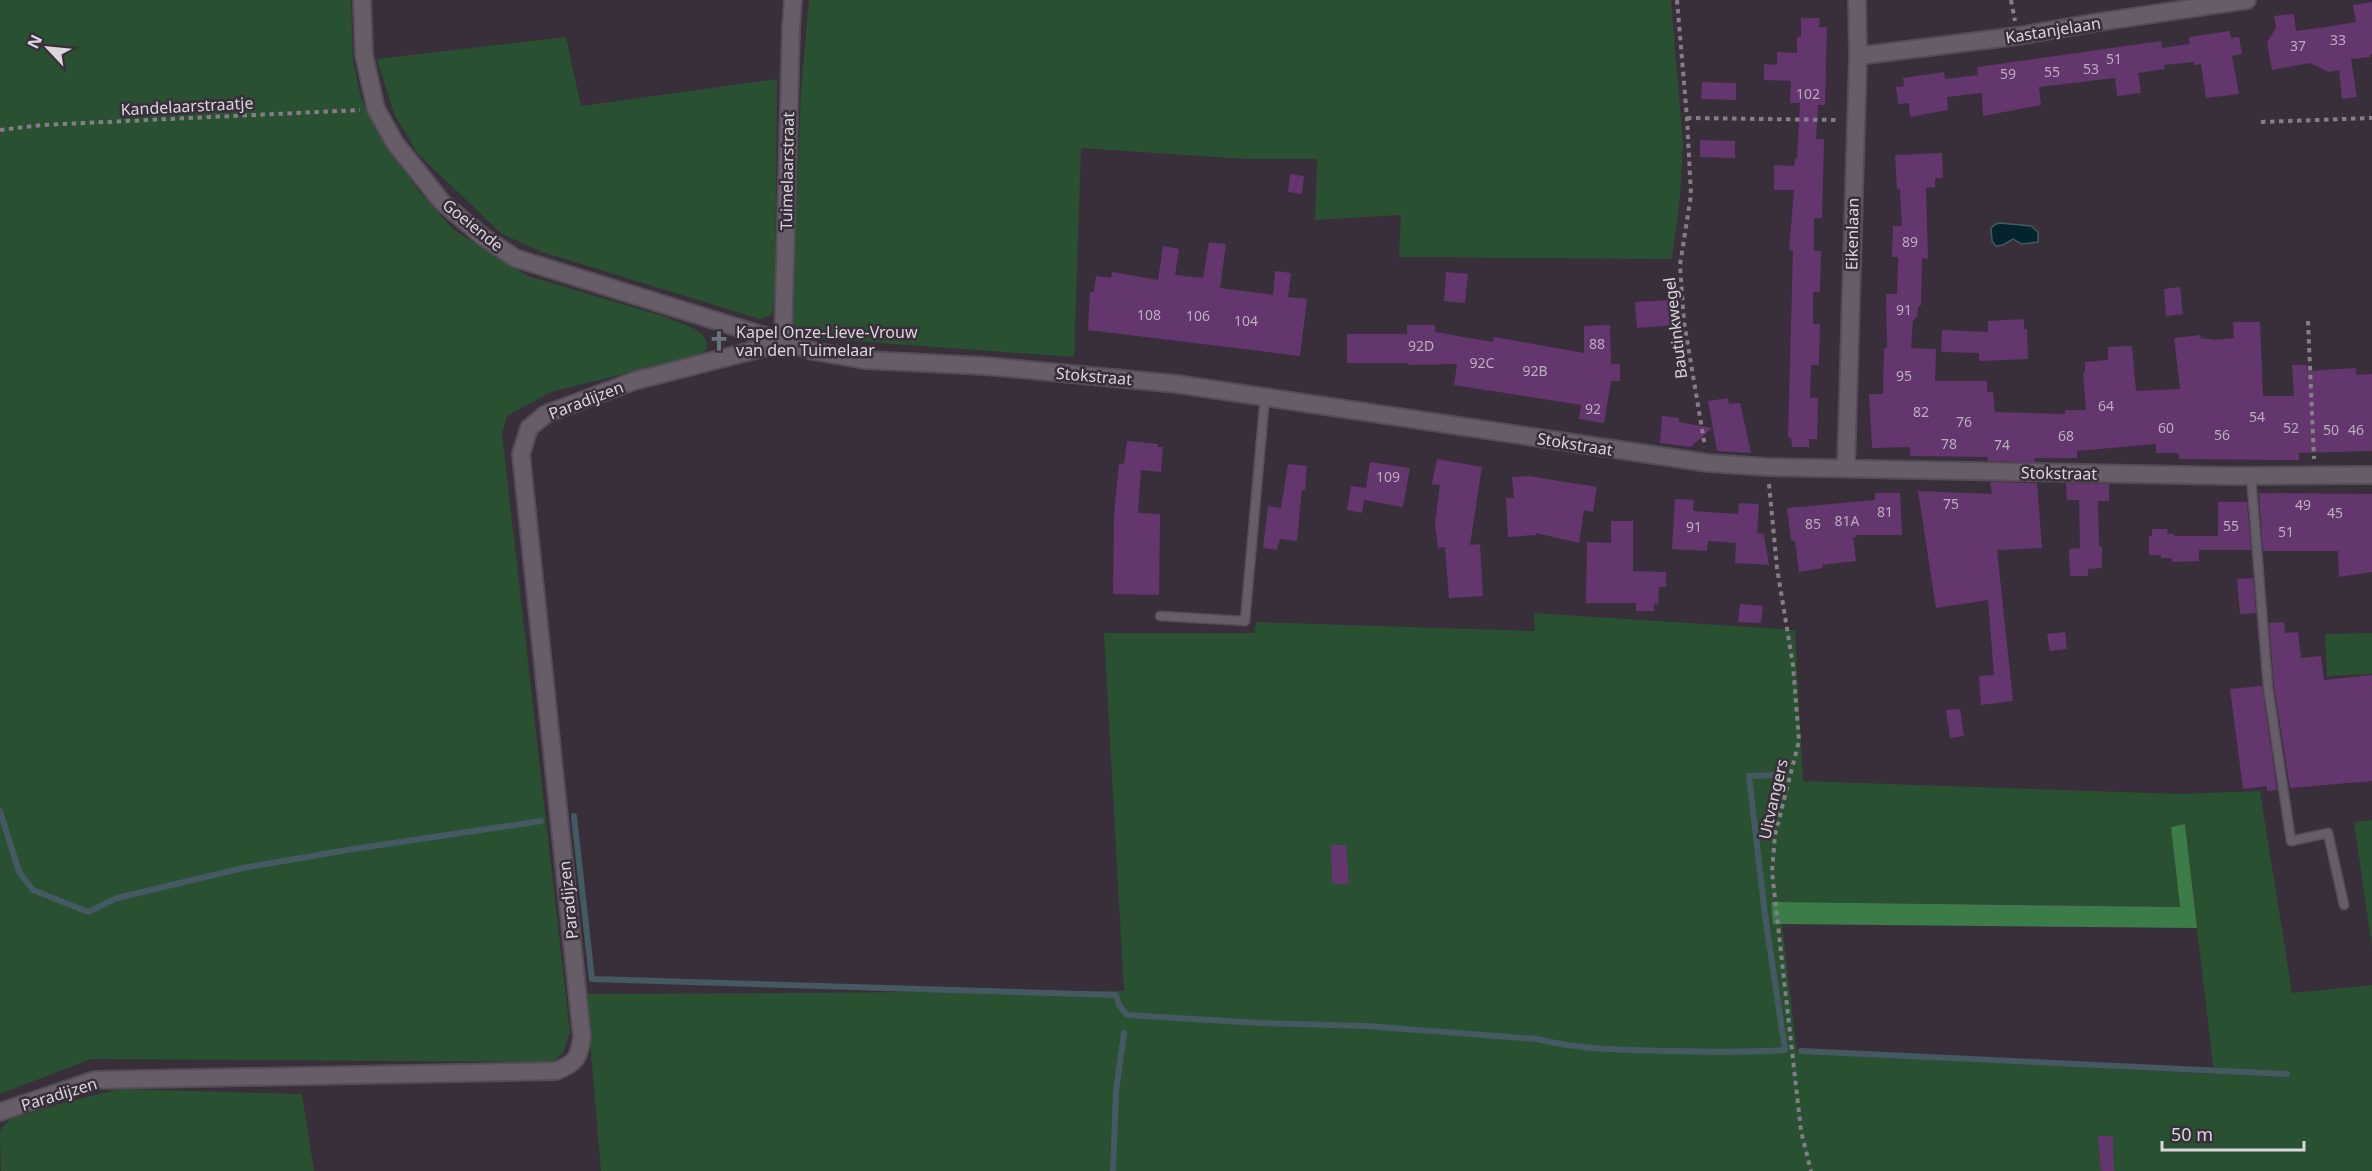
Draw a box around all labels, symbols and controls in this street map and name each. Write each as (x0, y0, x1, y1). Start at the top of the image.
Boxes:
street label: Kastanjelaan (2004, 12, 2102, 48)
north arrow (18, 18, 78, 78)
house number: 33 (2330, 30, 2346, 49)
text: N (22, 31, 47, 52)
house number: 37 (2290, 36, 2306, 55)
house number: 51 (2106, 49, 2122, 68)
house number: 53 (2083, 59, 2099, 78)
house number: 55 (2044, 62, 2060, 81)
house number: 59 (2000, 64, 2016, 83)
house number: 102 (1796, 84, 1820, 103)
street label: Kandelaarstraatje (120, 92, 254, 120)
street label: Tuimelaarstraat (775, 111, 799, 230)
street label: Goeiende (438, 194, 508, 256)
street label: Eikenlaan (1840, 198, 1864, 270)
house number: 89 (1902, 232, 1918, 251)
street label: Bautinkwegel (1658, 276, 1692, 380)
house number: 91 (1896, 300, 1912, 319)
house number: 108 (1137, 305, 1161, 324)
house number: 106 (1186, 306, 1210, 325)
house number: 104 (1234, 311, 1258, 330)
place label: Kapel Onze-Lieve-Vrouw van den Tuimelaar (736, 321, 918, 361)
church icon: Kapel Onze-Lieve-Vrouw van den Tuimelaar (707, 329, 731, 353)
house number: 88 (1589, 334, 1605, 353)
house number: 92D (1408, 336, 1434, 355)
house number: 92C (1470, 353, 1495, 372)
house number: 92B (1522, 361, 1548, 380)
street label: Stokstraat (1055, 362, 1133, 390)
house number: 95 (1896, 366, 1912, 385)
street label: Paradijzen (545, 376, 627, 424)
house number: 64 (2098, 396, 2114, 415)
house number: 92 (1585, 399, 1601, 418)
house number: 82 (1913, 402, 1929, 421)
house number: 54 (2249, 407, 2265, 426)
house number: 76 (1956, 412, 1972, 431)
house number: 60 (2158, 418, 2174, 437)
house number: 52 (2283, 418, 2299, 437)
house number: 50 (2323, 420, 2339, 439)
house number: 46 (2348, 420, 2364, 439)
house number: 56 (2214, 425, 2230, 444)
house number: 68 (2058, 426, 2074, 445)
street label: Stokstraat (1536, 427, 1615, 461)
house number: 78 (1941, 434, 1957, 453)
house number: 74 (1994, 435, 2010, 454)
street label: Stokstraat (2021, 461, 2098, 485)
house number: 109 (1376, 467, 1400, 486)
house number: 75 (1943, 494, 1959, 513)
house number: 49 (2295, 495, 2311, 514)
house number: 81 (1877, 502, 1893, 521)
house number: 45 (2327, 503, 2343, 522)
house number: 81A (1835, 511, 1860, 530)
house number: 85 (1805, 514, 1821, 533)
house number: 55 (2223, 516, 2239, 535)
house number: 91 (1686, 517, 1702, 536)
house number: 51 (2278, 522, 2294, 541)
street label: Uitvangers (1753, 757, 1793, 841)
street label: Paradijzen (553, 860, 583, 940)
street label: Paradijzen (18, 1072, 100, 1116)
scale bar (2162, 1114, 2304, 1152)
text: 50 m (2171, 1122, 2213, 1146)

